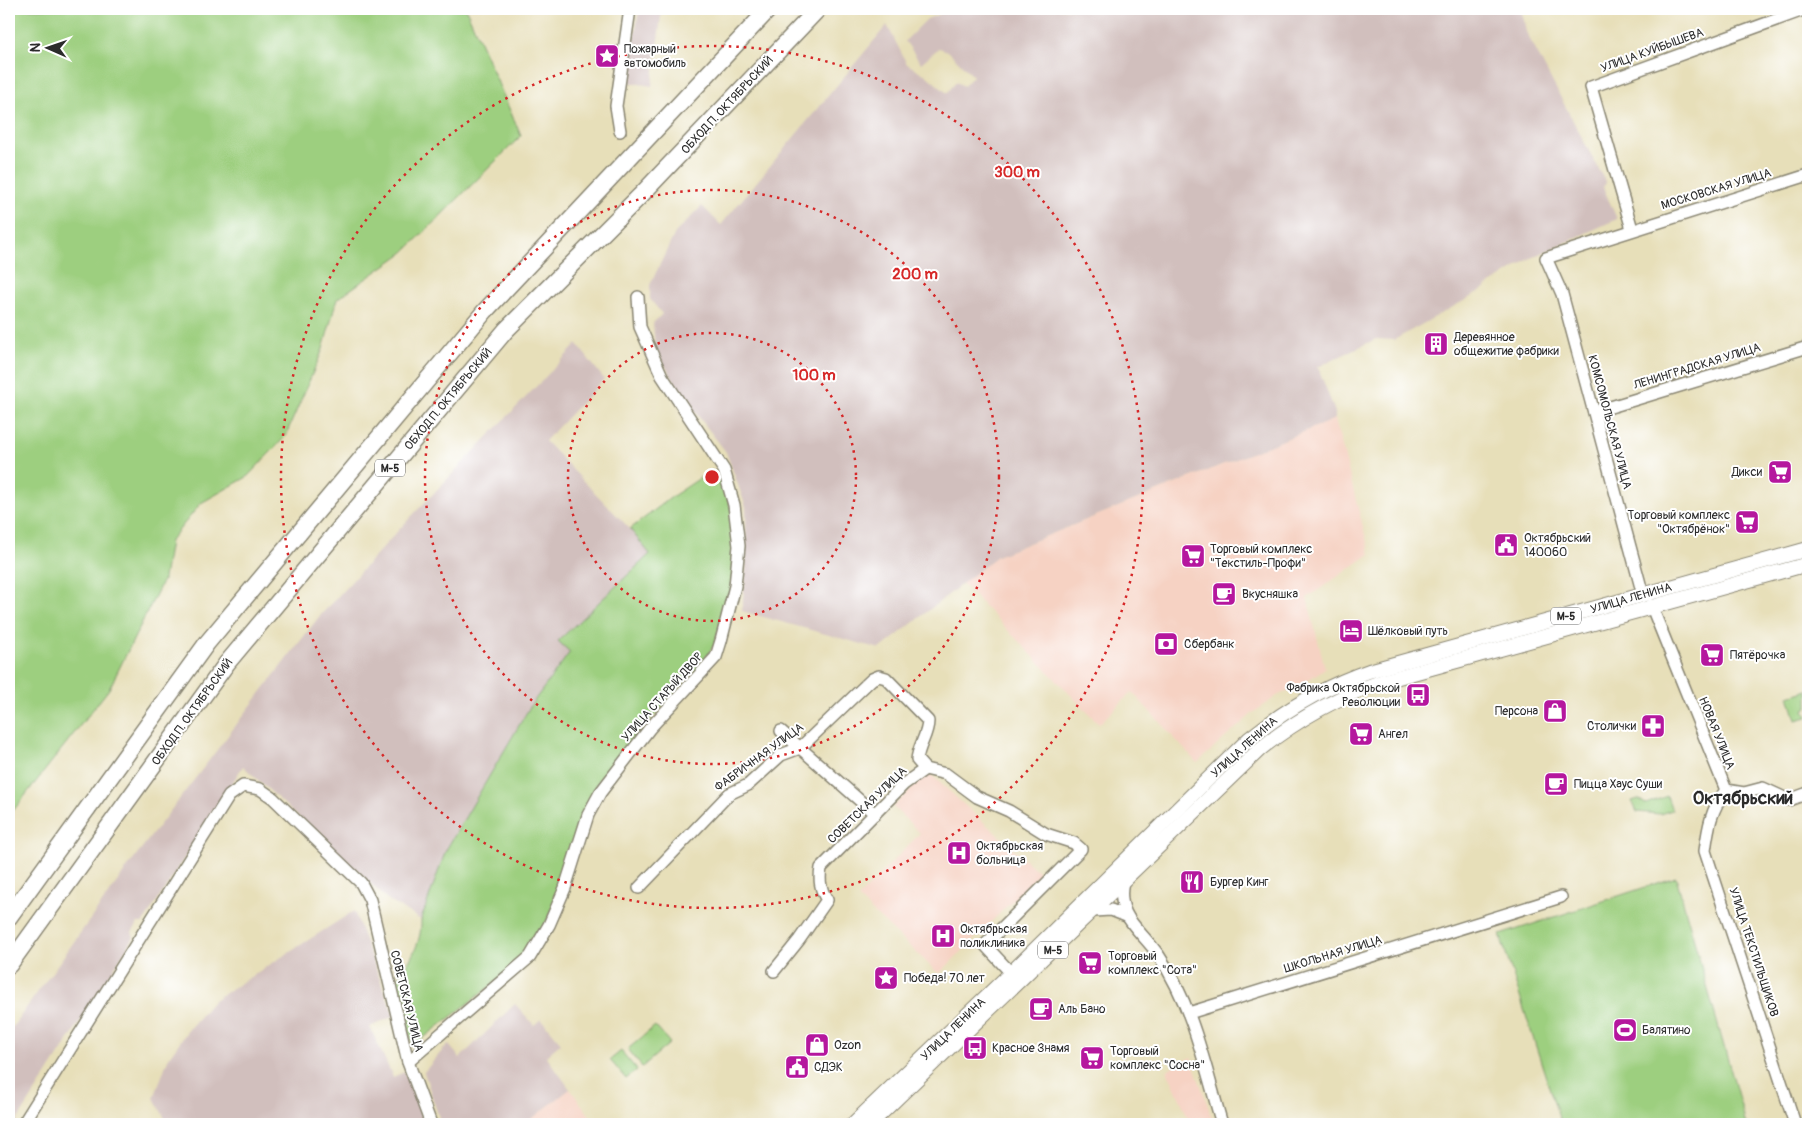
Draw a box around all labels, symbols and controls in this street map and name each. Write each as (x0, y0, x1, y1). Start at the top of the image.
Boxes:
north arrow (22, 22, 72, 72)
street label: УЛИЦА КУЙБЫШЕВА (1599, 25, 1706, 76)
place label: Пожарный автомобиль (624, 42, 686, 71)
text: N (27, 43, 44, 53)
place icon: Пожарный автомобиль (594, 43, 620, 69)
street label: ОБХОД П. ОКТЯБРЬСКИЙ (678, 53, 777, 157)
text: 300 m (994, 163, 1040, 182)
street label: МОСКОВСКАЯ УЛИЦА (1659, 166, 1773, 213)
text: 200 m (892, 265, 938, 284)
place label: Деревянное общежитие фабрики (1453, 330, 1560, 359)
building icon: Деревянное общежитие фабрики (1423, 331, 1449, 357)
street label: ЛЕНИНГРАДСКАЯ УЛИЦА (1631, 340, 1763, 393)
street label: ОБХОД П. ОКТЯБРЬСКИЙ (401, 345, 495, 453)
street label: КОМСОМОЛЬСКАЯ УЛИЦА (1584, 353, 1635, 491)
text: 100 m (793, 366, 835, 385)
road number: М-5 (375, 459, 405, 476)
supermarket icon: Дикси (1767, 459, 1793, 485)
place label: Дикси (1731, 465, 1763, 480)
centre of rings (703, 468, 721, 486)
place label: Торговый комплекс "Октябрёнок" (1628, 508, 1730, 537)
supermarket icon: Торговый комплекс "Октябрёнок" (1734, 509, 1760, 535)
place label: Октябрьский 140060 (1524, 531, 1591, 560)
public building icon: Октябрьский 140060 (1493, 532, 1519, 558)
place label: Торговый комплекс "Текстиль-Профи" (1210, 542, 1312, 571)
supermarket icon: Торговый комплекс "Текстиль-Профи" (1180, 543, 1206, 569)
street label: УЛИЦА ЛЕНИНА (1589, 580, 1674, 617)
cafe icon: Вкусняшка (1211, 581, 1237, 607)
place label: Вкусняшка (1242, 587, 1299, 602)
road number: М-5 (1551, 608, 1581, 624)
hotel icon: Шёлковый путь (1338, 618, 1364, 644)
place label: Шёлковый путь (1368, 624, 1448, 639)
bank icon: Сбербанк (1153, 631, 1179, 657)
place label: Сбербанк (1184, 637, 1235, 652)
supermarket icon: Пятёрочка (1699, 642, 1725, 668)
place label: Пятёрочка (1730, 648, 1786, 663)
street label: УЛИЦА СТАРЫЙ ДВОР (619, 650, 706, 745)
street label: ОБХОД П. ОКТЯБРЬСКИЙ (149, 656, 236, 769)
place label: Фабрика Октябрьской Революции (1286, 681, 1401, 710)
bus stop icon: Фабрика Октябрьской Революции (1405, 682, 1431, 708)
street label: НОВАЯ УЛИЦА (1695, 695, 1738, 772)
shop icon: Персона (1542, 698, 1568, 724)
place label: Персона (1495, 704, 1538, 719)
pharmacy icon: Столички (1640, 713, 1666, 739)
street label: УЛИЦА ЛЕНИНА (1208, 714, 1281, 781)
place label: Столички (1587, 719, 1637, 734)
street label: ФАБРИЧНАЯ УЛИЦА (712, 720, 807, 795)
supermarket icon: Ангел (1348, 721, 1374, 747)
place label: Ангел (1378, 727, 1408, 742)
street label: СОВЕТСКАЯ УЛИЦА (825, 764, 910, 847)
cafe icon: Пицца Хаус Суши (1543, 771, 1569, 797)
place label: Пицца Хаус Суши (1574, 777, 1663, 792)
district label: Октябрьский (1693, 787, 1793, 810)
place label: Октябрьская больница (976, 839, 1043, 868)
hospital icon: Октябрьская больница (946, 840, 972, 866)
restaurant icon: Бургер Кинг (1179, 869, 1205, 895)
place label: Бургер Кинг (1210, 875, 1269, 890)
street label: УЛИЦА ТЕКСТИЛЬЩИКОВ (1726, 886, 1782, 1019)
place label: Октябрьская поликлиника (960, 922, 1027, 951)
hospital icon: Октябрьская поликлиника (930, 923, 956, 949)
street label: ШКОЛЬНАЯ УЛИЦА (1282, 932, 1384, 977)
road number: М-5 (1038, 942, 1068, 958)
street label: СОВЕТСКАЯ УЛИЦА (387, 949, 426, 1054)
place label: Торговый комплекс "Сота" (1108, 949, 1197, 978)
supermarket icon: Торговый комплекс "Сота" (1077, 950, 1103, 976)
place icon: Победа! 70 лет (873, 965, 899, 991)
place label: Победа! 70 лет (904, 971, 985, 986)
street label: УЛИЦА ЛЕНИНА (918, 995, 989, 1064)
cafe icon: Аль Бано (1028, 996, 1054, 1022)
place label: Аль Бано (1058, 1002, 1106, 1017)
sports icon: Балятино (1612, 1017, 1638, 1043)
place label: Балятино (1642, 1023, 1691, 1038)
shop icon: Ozon (804, 1032, 830, 1058)
bus stop icon: Красное Знамя (962, 1035, 988, 1061)
place label: Ozon (834, 1038, 861, 1053)
place label: Красное Знамя (992, 1041, 1070, 1056)
place label: Торговый комплекс "Сосна" (1110, 1044, 1205, 1073)
supermarket icon: Торговый комплекс "Сосна" (1079, 1045, 1105, 1071)
public building icon: СДЭК (784, 1054, 810, 1080)
place label: СДЭК (814, 1060, 843, 1075)

